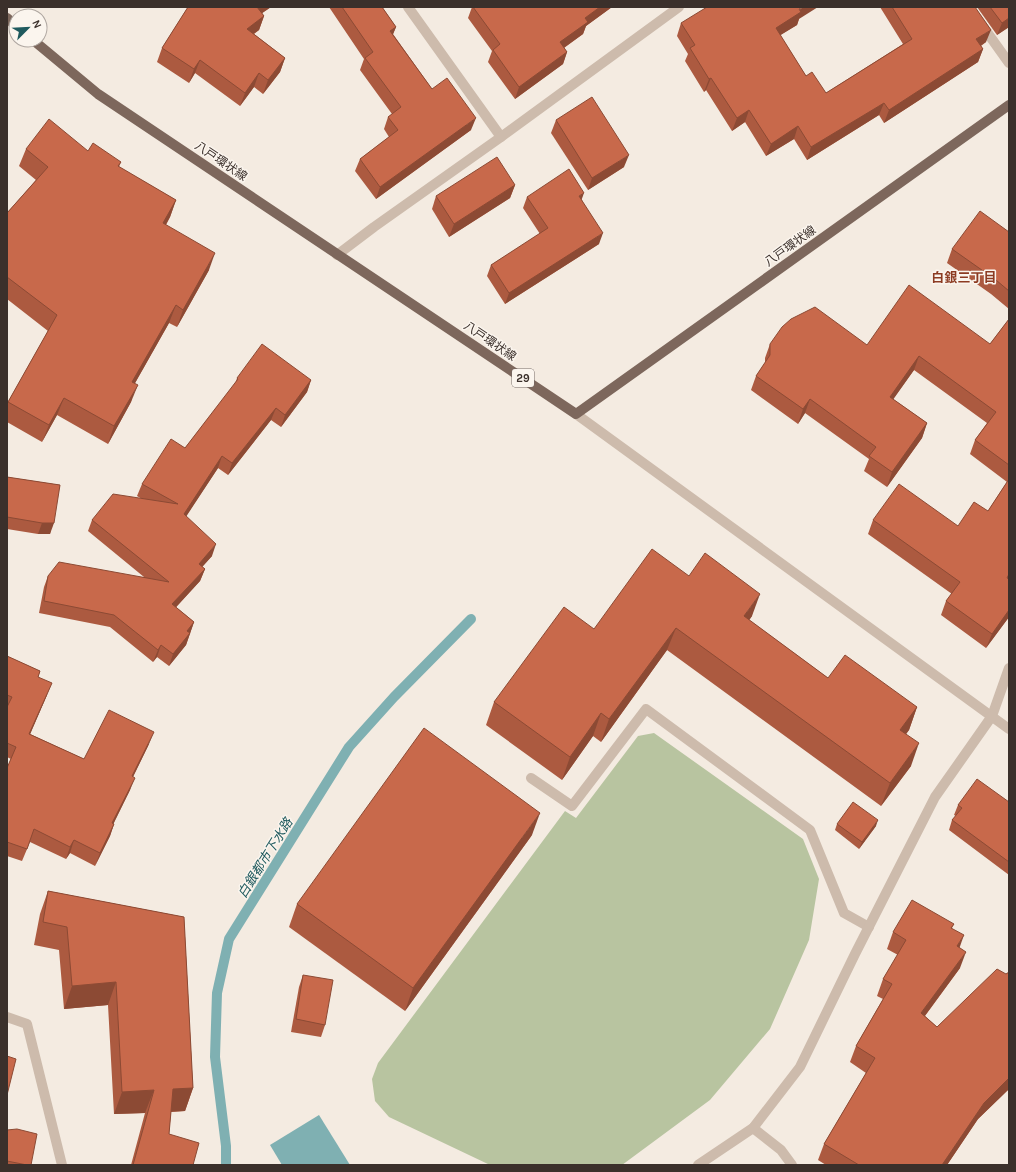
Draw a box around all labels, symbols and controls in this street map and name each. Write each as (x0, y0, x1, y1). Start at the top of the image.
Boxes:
north arrow (8, 8, 48, 48)
text: N (29, 18, 44, 30)
street label: 八戸環状線 (192, 138, 250, 184)
street label: 八戸環状線 (762, 223, 818, 269)
district label: 白銀三丁目 (931, 270, 997, 285)
street label: 八戸環状線 (461, 318, 519, 364)
road number: 29 (512, 369, 534, 387)
water label: 白銀都市下水路 (235, 815, 296, 901)

